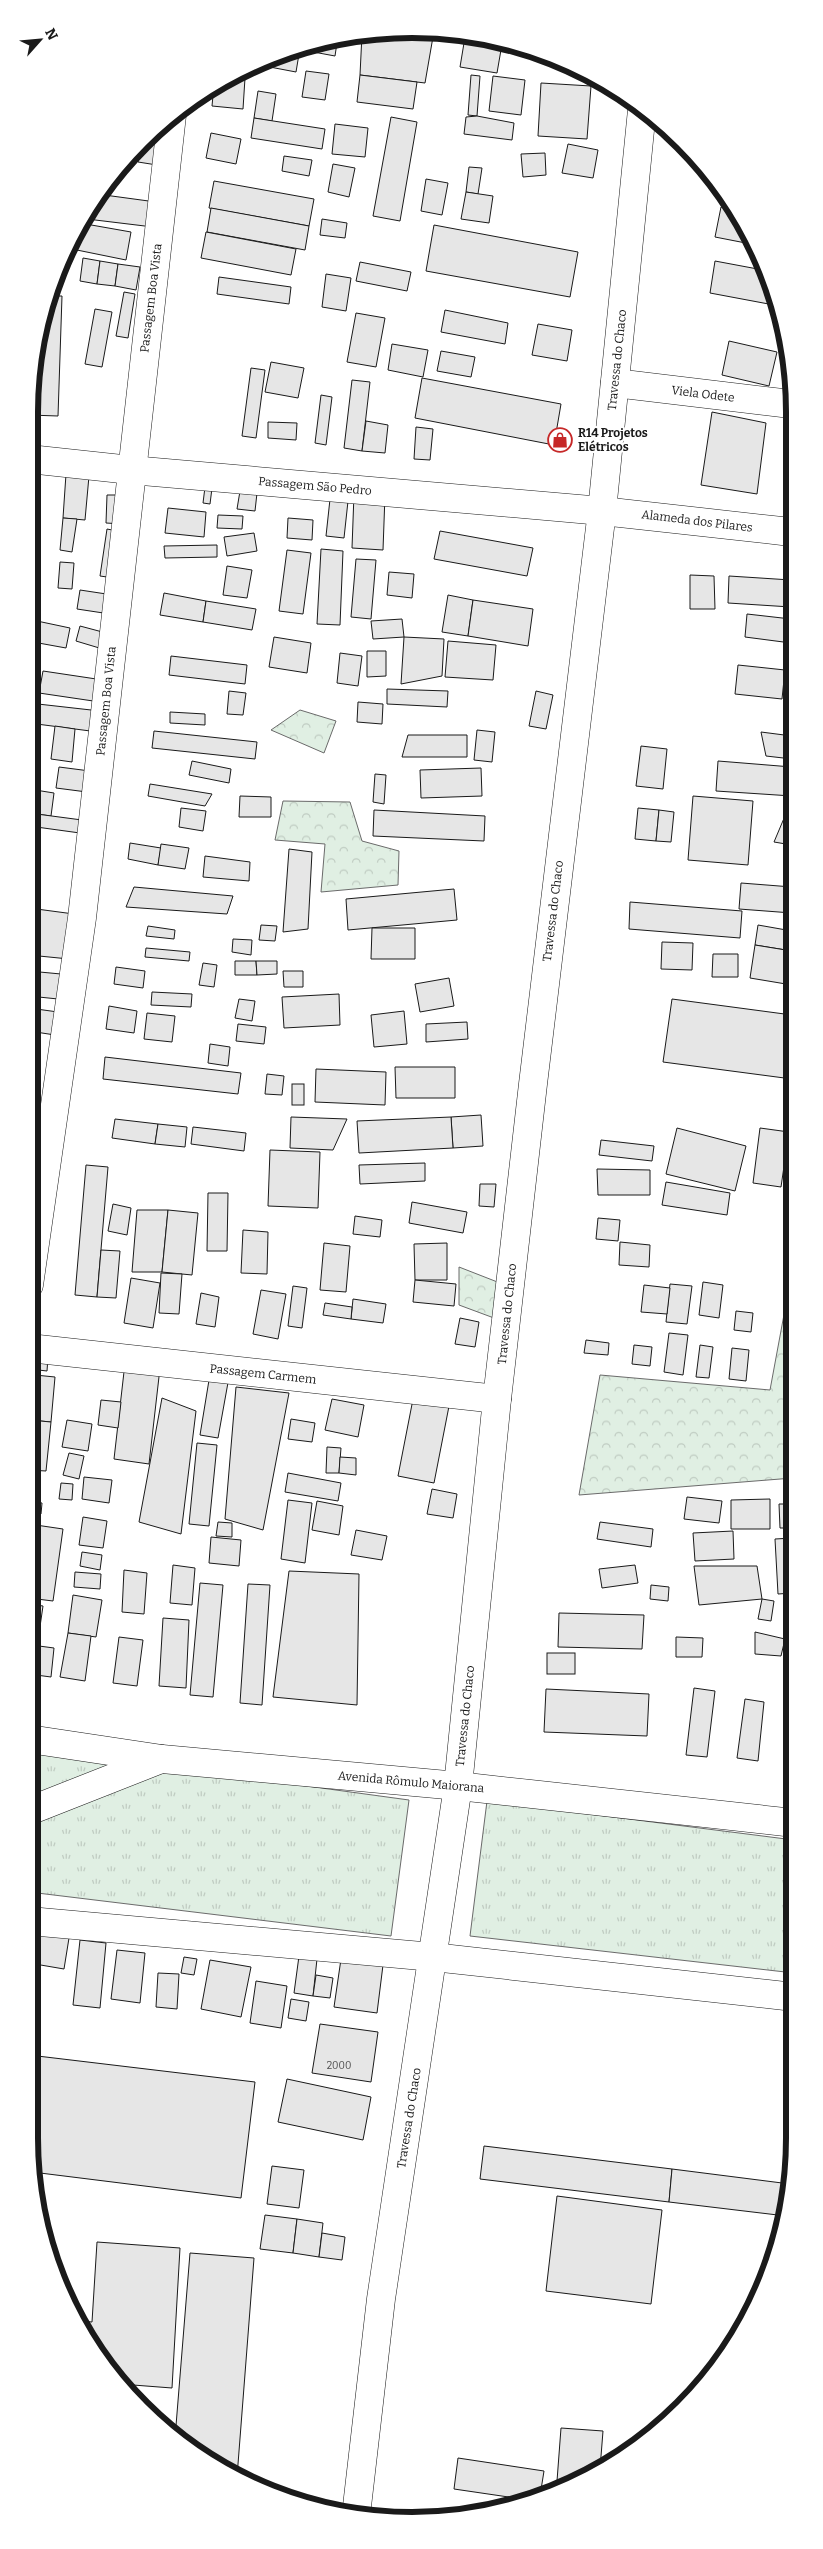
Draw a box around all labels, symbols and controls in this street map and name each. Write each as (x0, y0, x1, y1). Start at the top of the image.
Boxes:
north arrow (15, 15, 65, 65)
text: N (41, 26, 61, 43)
street label: Passagem Boa Vista (137, 242, 165, 353)
street label: Travessa do Chaco (605, 309, 629, 411)
street label: Viela Odete (671, 383, 735, 405)
place label: R14 Projetos Elétricos (578, 426, 648, 454)
shop icon: R14 Projetos Elétricos (547, 427, 573, 453)
street label: Passagem São Pedro (258, 474, 372, 498)
street label: Alameda dos Pilares (641, 507, 754, 535)
street label: Passagem Boa Vista (93, 645, 119, 756)
street label: Travessa do Chaco (540, 860, 566, 962)
street label: Travessa do Chaco (495, 1263, 519, 1365)
street label: Passagem Carmem (209, 1361, 318, 1387)
street label: Travessa do Chaco (453, 1665, 477, 1767)
street label: Avenida Rômulo Maiorana (337, 1769, 485, 1795)
house number: 2000 (327, 2060, 351, 2072)
street label: Travessa do Chaco (394, 2067, 424, 2169)

